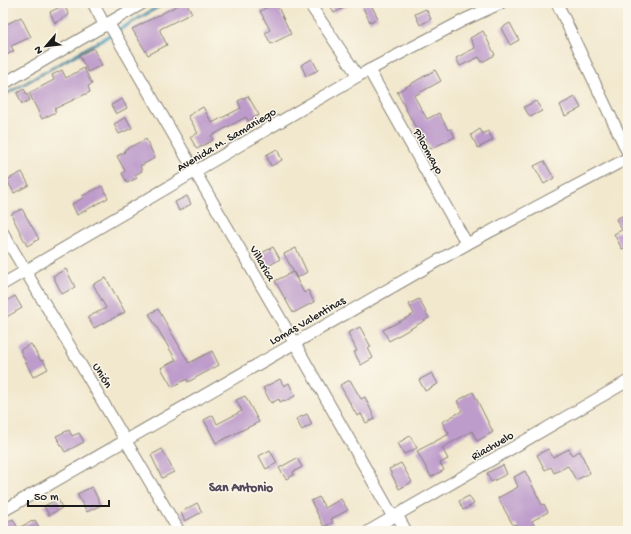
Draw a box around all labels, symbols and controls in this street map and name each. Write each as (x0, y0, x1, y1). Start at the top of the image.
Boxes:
north arrow (26, 26, 66, 66)
text: N (32, 44, 46, 56)
street label: Avenida M. Samaniego (175, 106, 279, 176)
street label: Pilcomayo (409, 126, 445, 177)
street label: Villarica (245, 243, 277, 285)
street label: Lomas Valentinas (268, 294, 349, 349)
street label: Unión (88, 361, 114, 392)
street label: Riachuelo (469, 429, 517, 464)
district label: San Antonio (209, 481, 273, 496)
scale bar (28, 482, 109, 508)
text: 50 m (34, 491, 59, 505)

